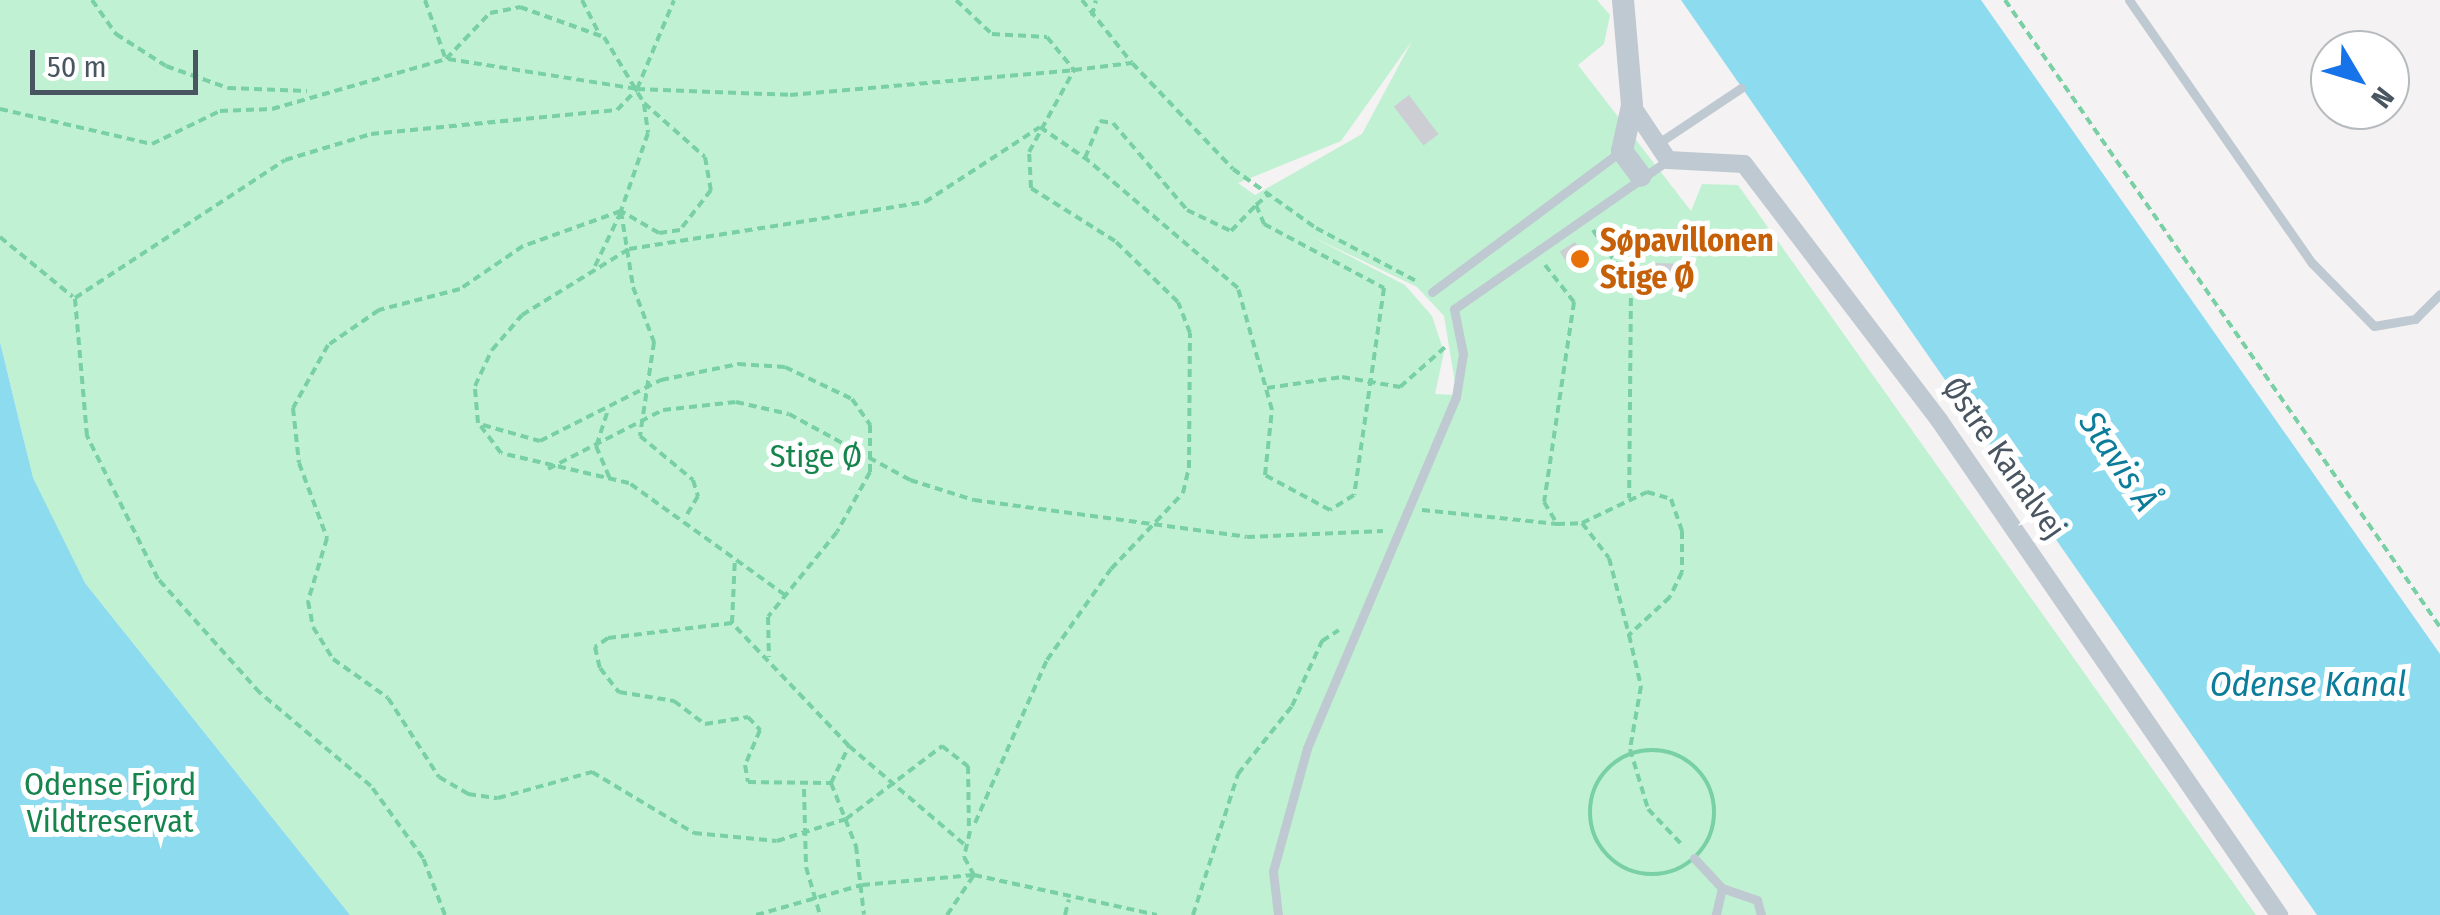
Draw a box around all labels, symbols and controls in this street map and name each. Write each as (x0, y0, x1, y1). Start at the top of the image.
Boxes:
scale bar (35, 30, 202, 92)
north arrow (2310, 30, 2410, 130)
text: 50 m (47, 49, 107, 85)
text: N (2364, 81, 2401, 114)
place label: Søpavillonen Stige Ø (1600, 222, 1774, 297)
marker: Søpavillonen Stige Ø (1569, 248, 1591, 270)
street label: Østre Kanalvej (1934, 370, 2074, 546)
water label: Stavis Å (2070, 403, 2168, 519)
park label: Stige Ø (770, 437, 862, 475)
water label: Odense Kanal (2210, 663, 2406, 705)
park label: Odense Fjord Vildtreservat (24, 766, 196, 841)

